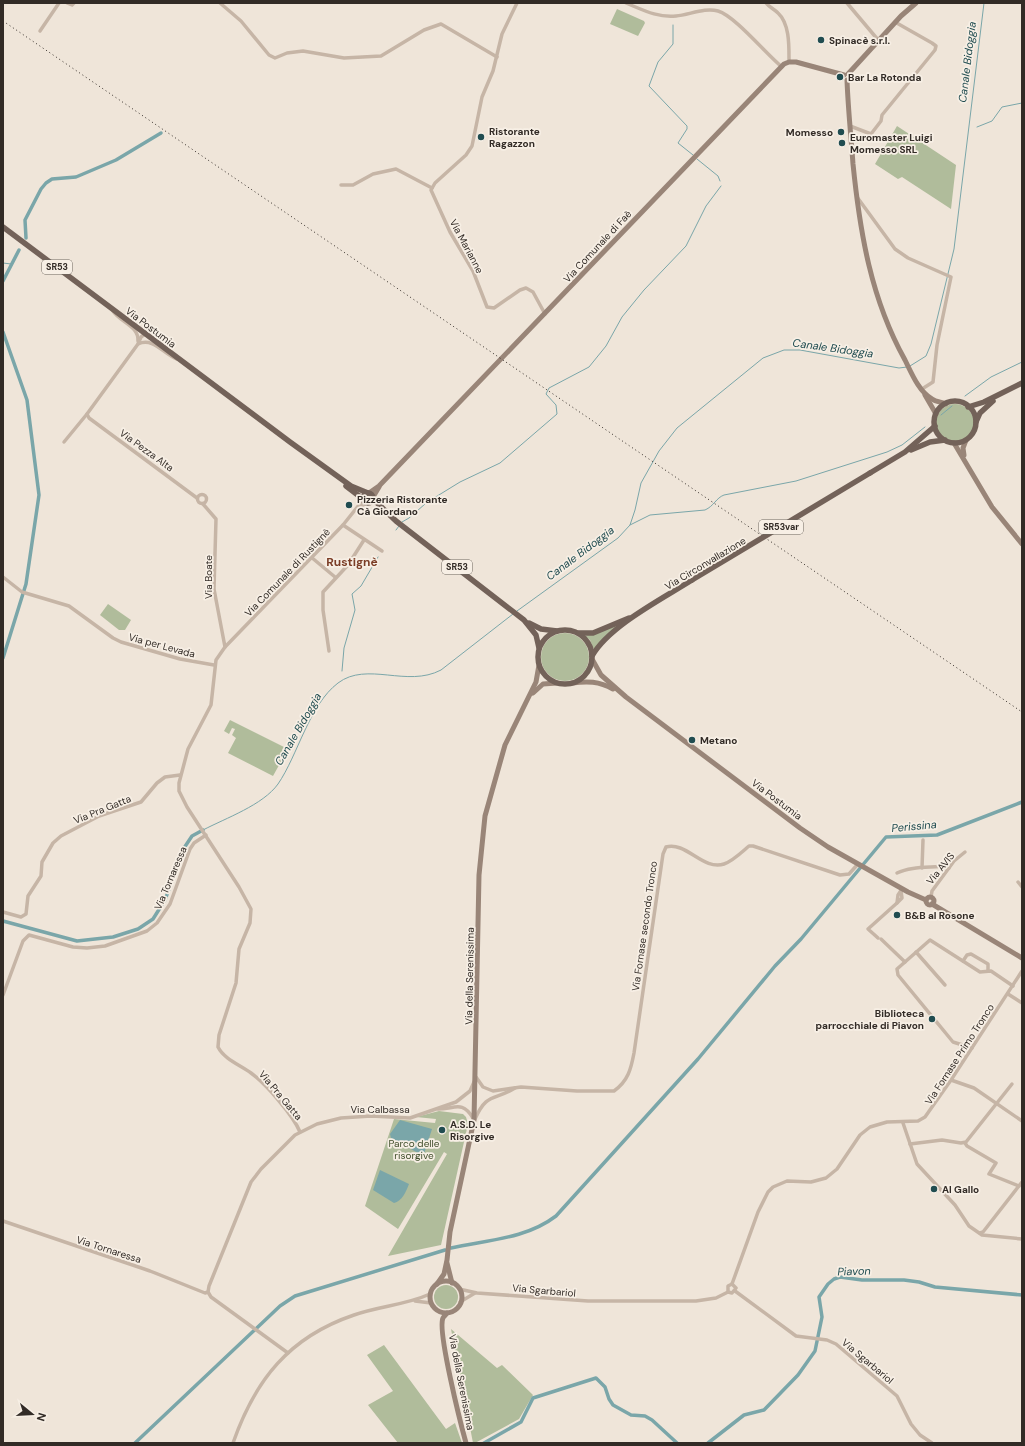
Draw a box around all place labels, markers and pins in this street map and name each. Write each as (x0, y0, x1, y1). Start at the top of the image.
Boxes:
place label: Spinacè s.r.l. (829, 34, 891, 47)
marker: Spinacè s.r.l. (816, 35, 826, 45)
place label: Bar La Rotonda (848, 71, 921, 84)
marker: Bar La Rotonda (835, 72, 845, 82)
place label: Ristorante Ragazzon (489, 125, 540, 150)
place label: Momesso (786, 126, 833, 139)
marker: Momesso (836, 127, 846, 137)
place label: Euromaster Luigi Momesso SRL (850, 131, 933, 156)
marker: Ristorante Ragazzon (476, 132, 486, 142)
marker: Euromaster Luigi Momesso SRL (837, 138, 847, 148)
place label: Pizzeria Ristorante Cà Giordano (357, 493, 448, 518)
marker: Pizzeria Ristorante Cà Giordano (344, 500, 354, 510)
place label: Metano (700, 734, 737, 747)
marker: Metano (687, 735, 697, 745)
place label: B&B al Rosone (905, 909, 975, 922)
marker: B&B al Rosone (892, 910, 902, 920)
place label: Biblioteca parrocchiale di Piavon (816, 1007, 924, 1032)
marker: Biblioteca parrocchiale di Piavon (927, 1014, 937, 1024)
place label: A.S.D. Le Risorgive (450, 1118, 495, 1143)
marker: A.S.D. Le Risorgive (437, 1125, 447, 1135)
place label: Al Gallo (942, 1183, 979, 1196)
marker: Al Gallo (929, 1184, 939, 1194)

